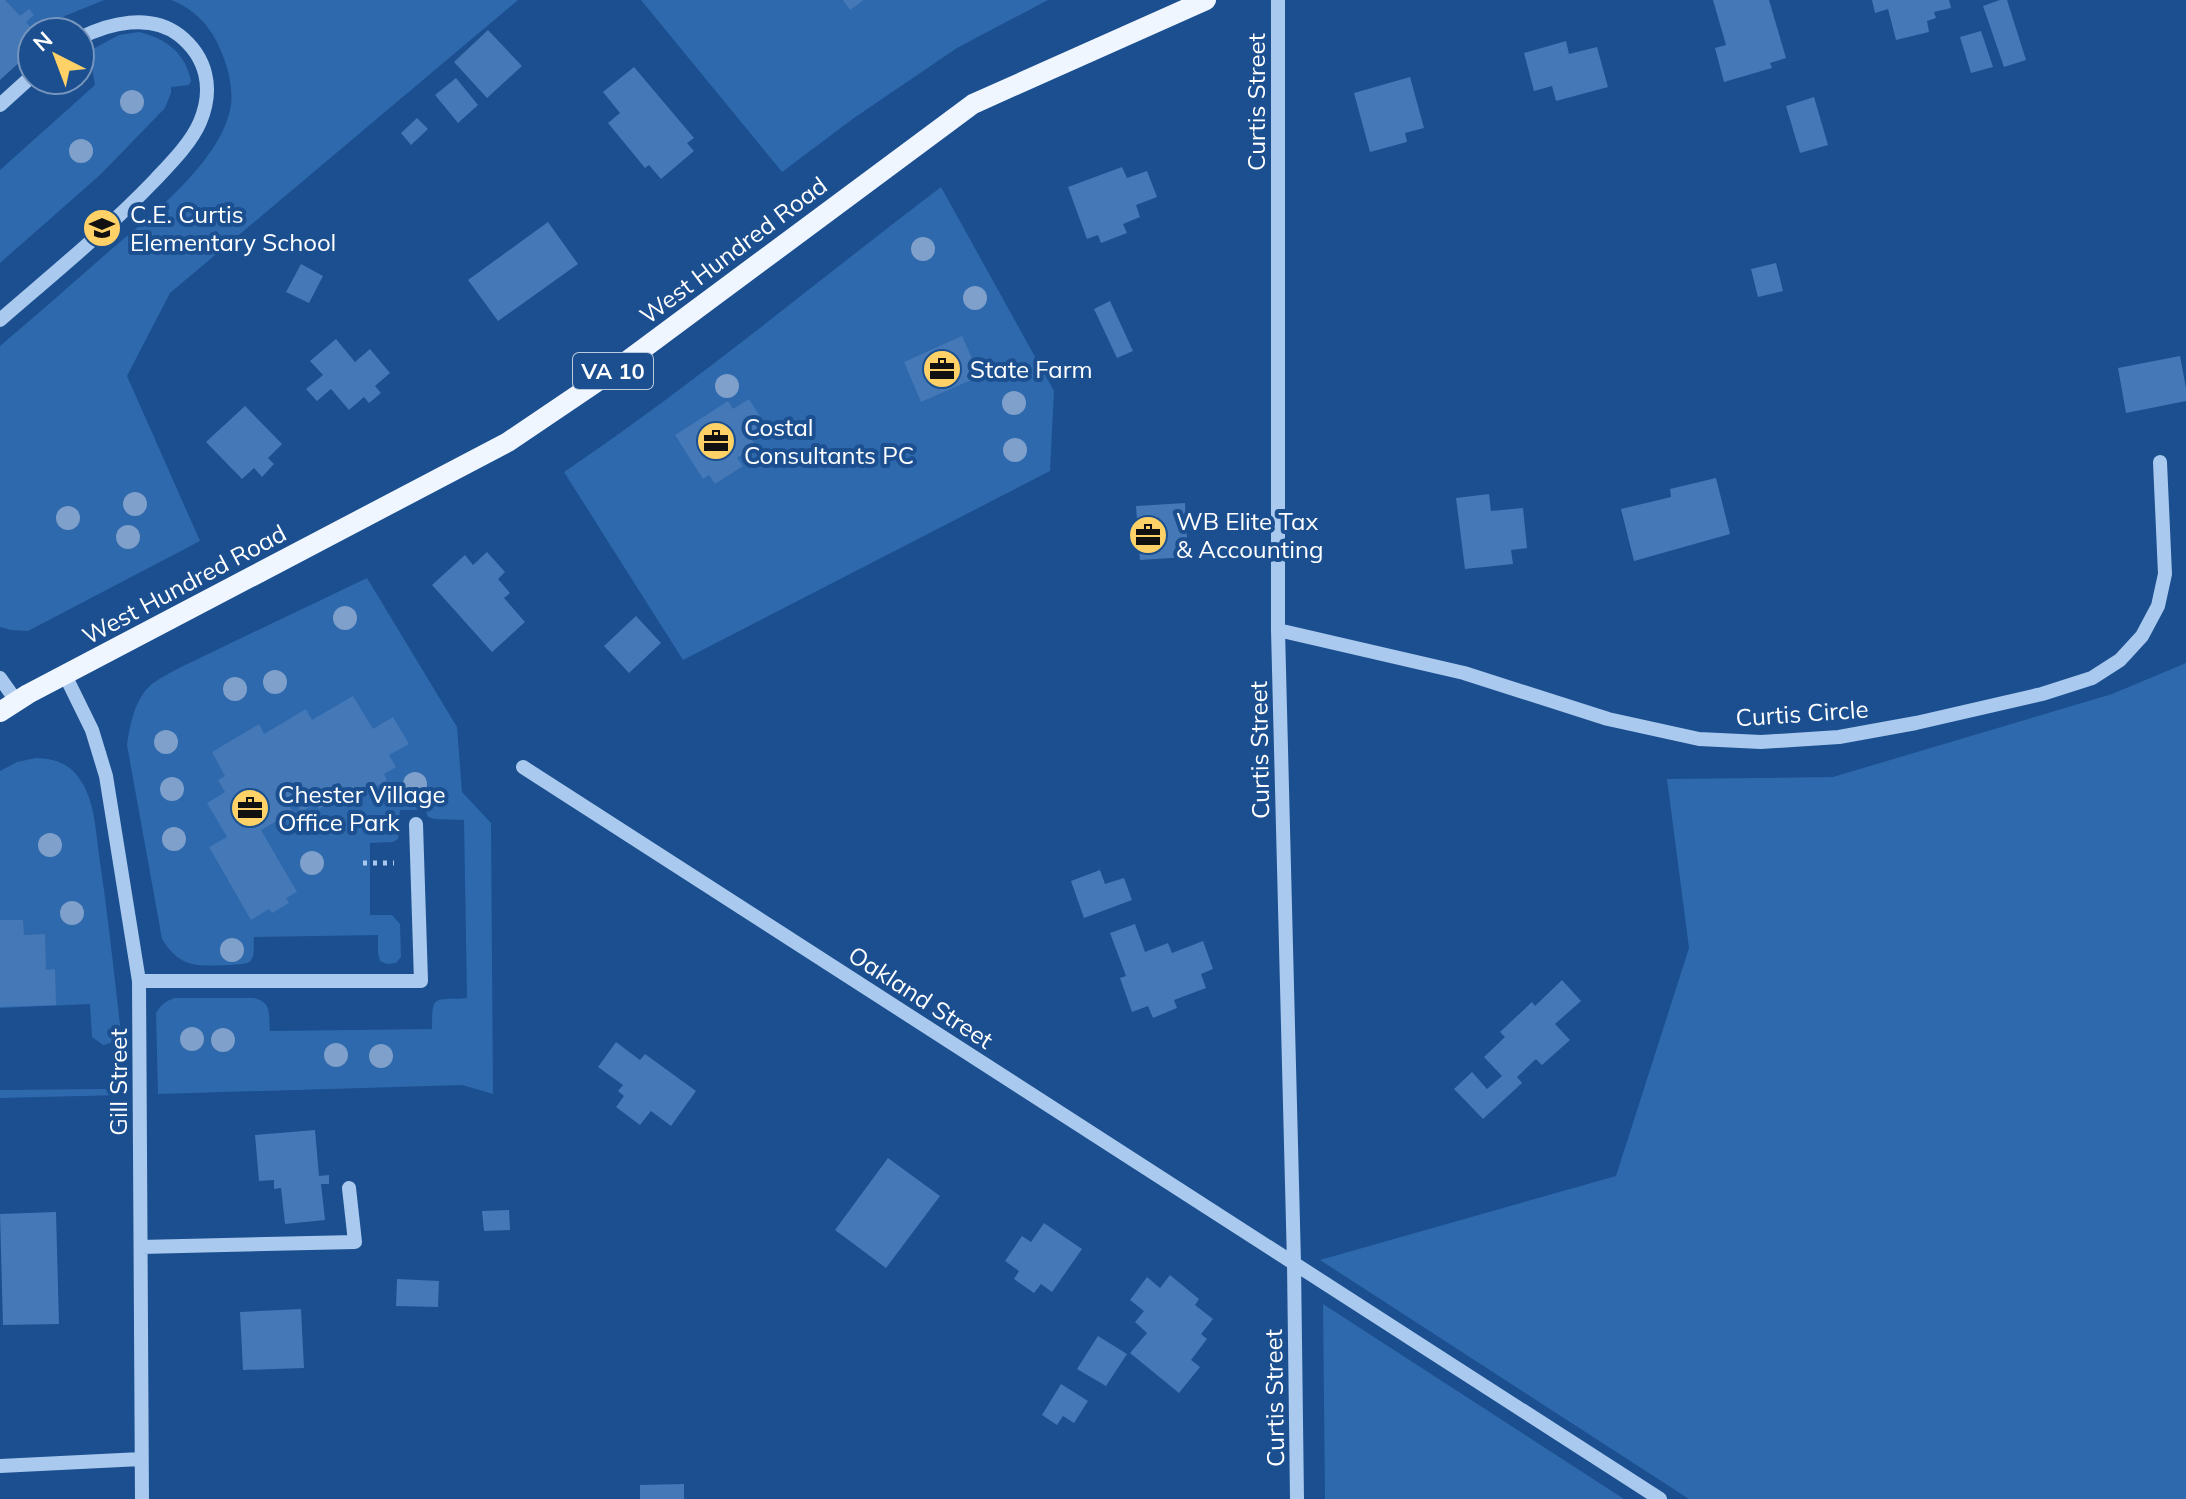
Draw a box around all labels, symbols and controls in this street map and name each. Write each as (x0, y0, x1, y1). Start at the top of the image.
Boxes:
north arrow (16, 16, 96, 96)
text: N (27, 25, 58, 57)
street label: Curtis Street (1241, 33, 1271, 171)
street label: West Hundred Road (633, 170, 833, 330)
place label: C.E. Curtis Elementary School (130, 199, 336, 257)
school or university icon: C.E. Curtis Elementary School (81, 207, 123, 249)
office icon: State Farm (921, 348, 963, 390)
road number: VA 10 (573, 353, 653, 389)
place label: State Farm (970, 354, 1093, 384)
place label: Costal Consultants PC (744, 412, 914, 470)
office icon: Costal Consultants PC (695, 420, 737, 462)
place label: WB Elite Tax & Accounting (1176, 506, 1323, 564)
office icon: WB Elite Tax & Accounting (1127, 514, 1169, 556)
street label: West Hundred Road (77, 518, 291, 650)
street label: Curtis Street (1243, 681, 1275, 819)
street label: Curtis Circle (1735, 693, 1869, 733)
place label: Chester Village Office Park (278, 779, 445, 837)
office icon: Chester Village Office Park (229, 787, 271, 829)
street label: Oakland Street (843, 939, 999, 1055)
street label: Gill Street (103, 1028, 133, 1136)
street label: Curtis Street (1258, 1329, 1290, 1467)

